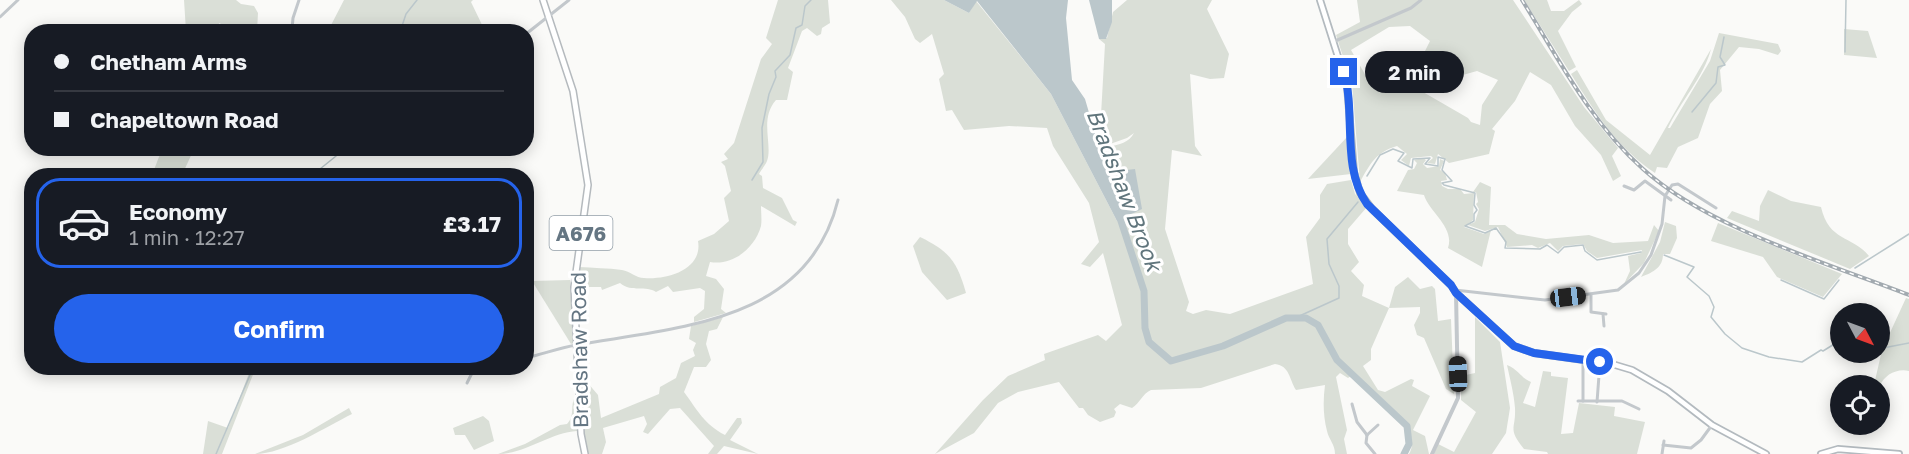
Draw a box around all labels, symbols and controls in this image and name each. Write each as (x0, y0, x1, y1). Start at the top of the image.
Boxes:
text: Chetham Arms (90, 48, 247, 75)
callout: 2 min (1365, 51, 1464, 93)
route end (1330, 58, 1357, 85)
text: 2 min (1388, 60, 1441, 84)
water label: Bradshaw Brook (1082, 105, 1169, 277)
text: Chapeltown Road (90, 106, 279, 133)
icon: car (57, 196, 111, 250)
text: Economy (129, 198, 227, 225)
text: £3.17 (443, 210, 501, 237)
road number: A676 (550, 216, 612, 250)
text: 1 min · 12:27 (129, 225, 245, 249)
street label: Bradshaw Road (565, 272, 593, 428)
car (1549, 286, 1587, 308)
button: Confirm (54, 294, 504, 363)
north arrow (1830, 303, 1890, 363)
map controls (1830, 303, 1890, 435)
route start (1586, 348, 1613, 375)
car (1448, 356, 1468, 392)
button: locate (1830, 375, 1890, 435)

